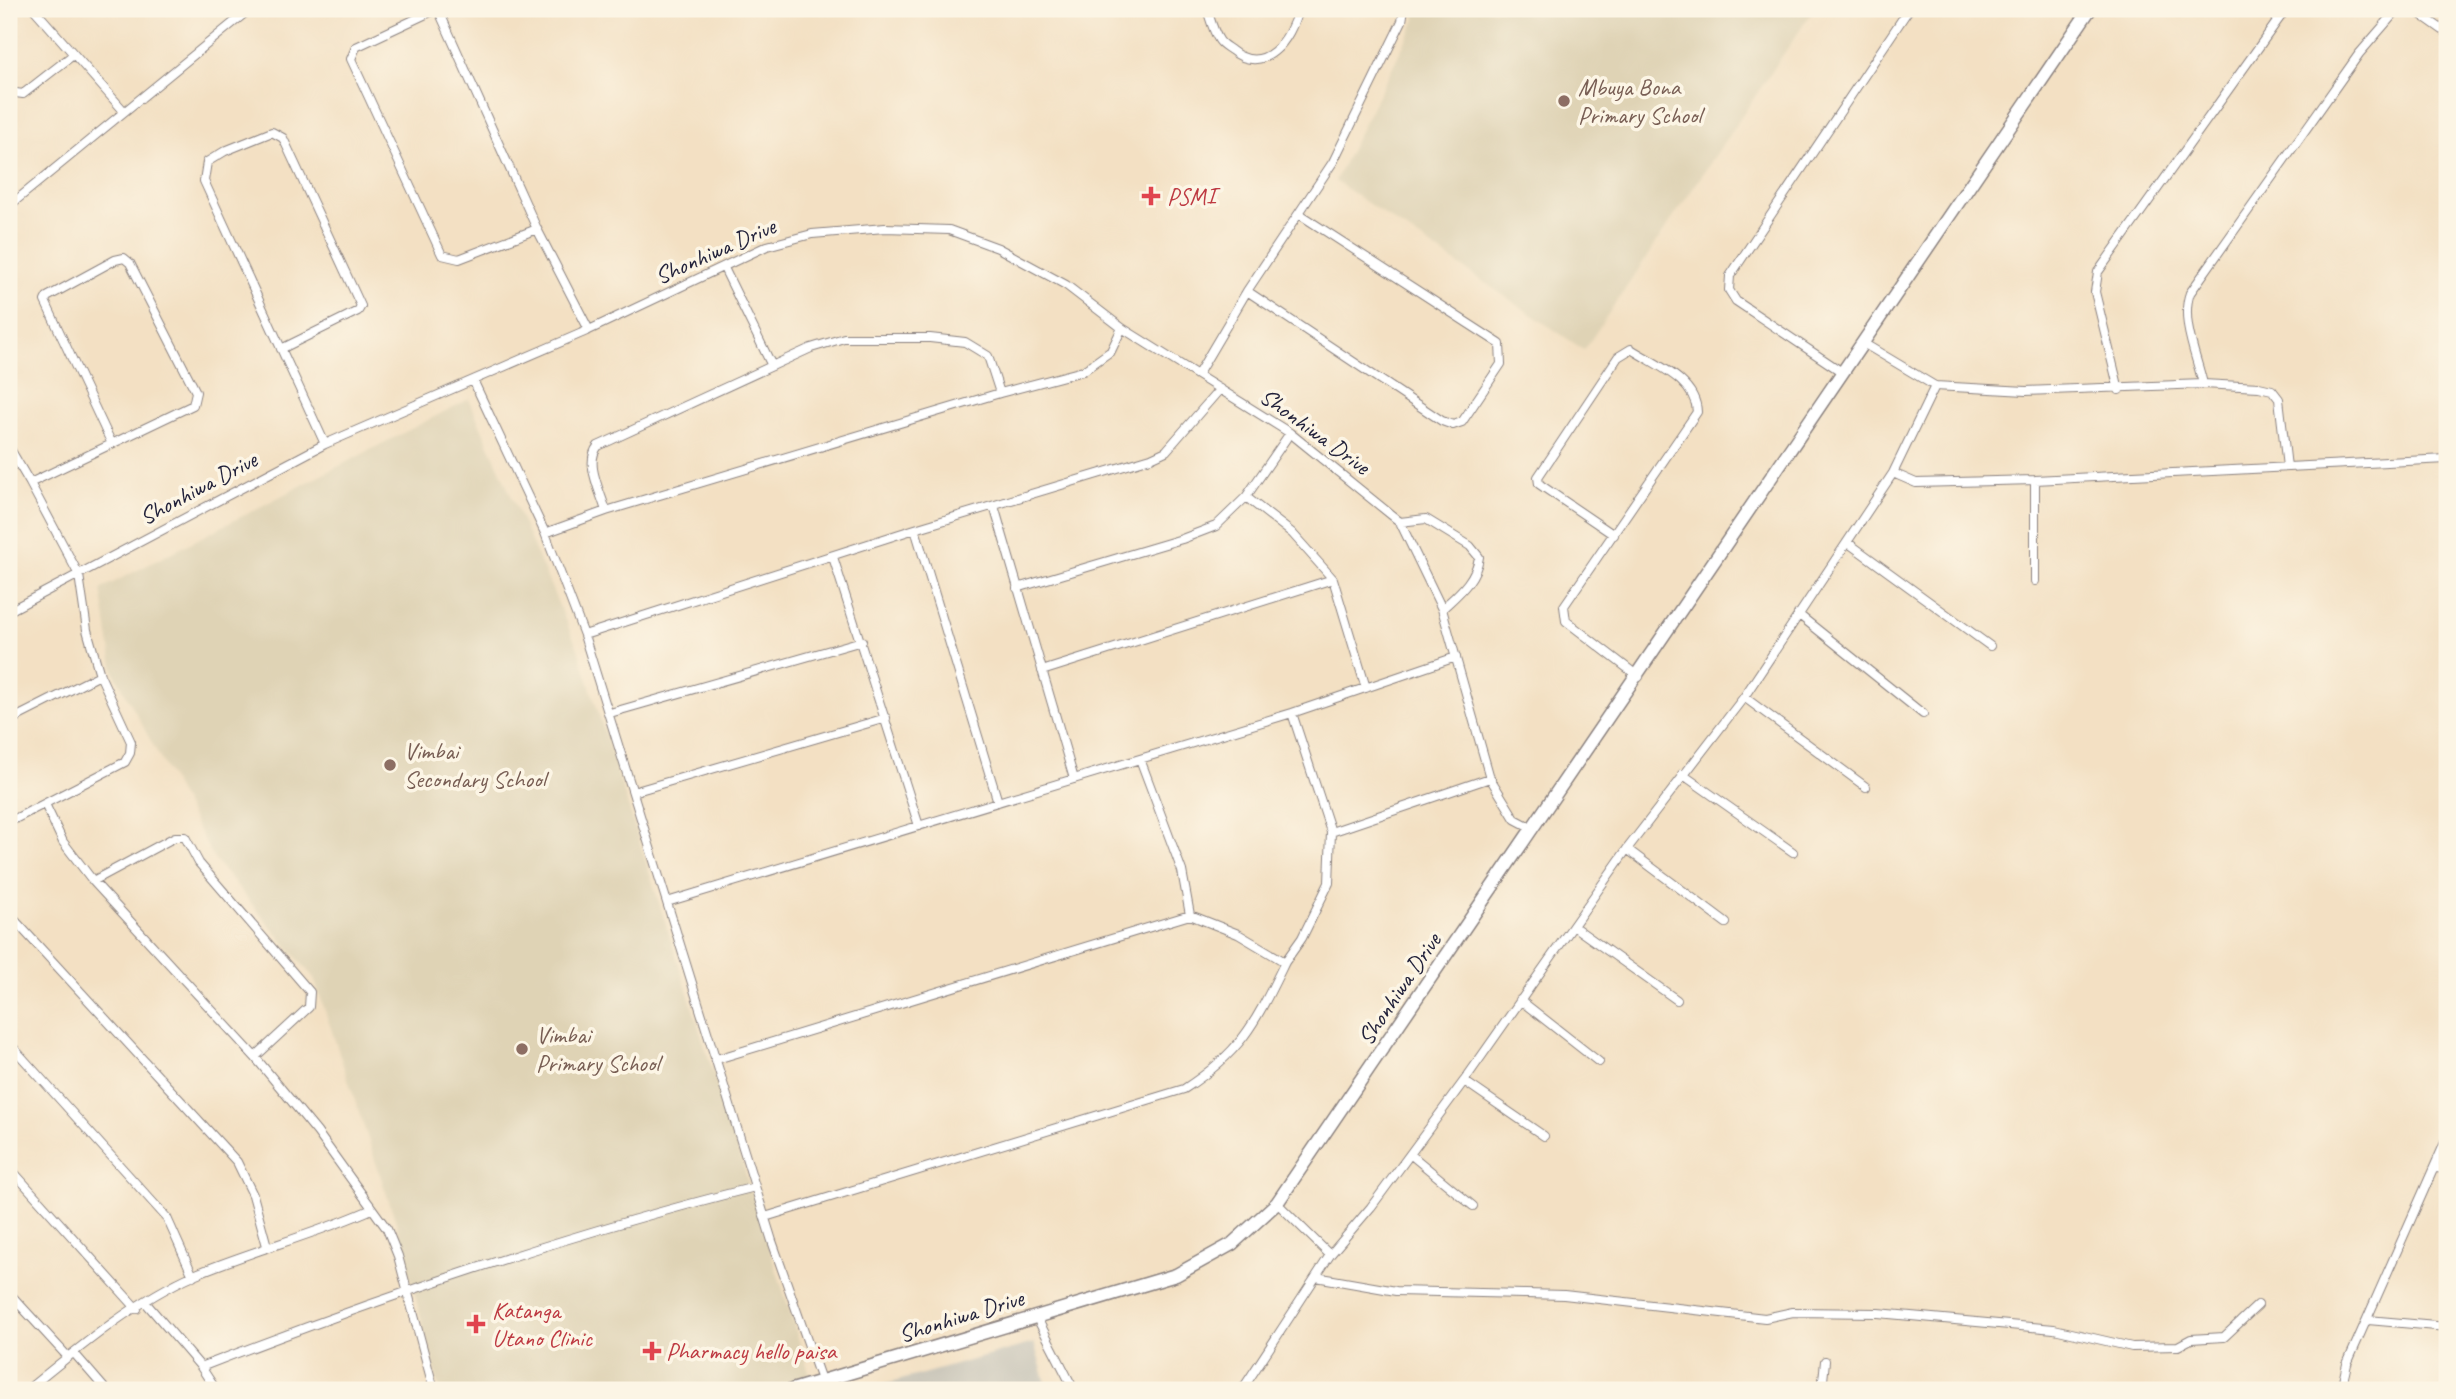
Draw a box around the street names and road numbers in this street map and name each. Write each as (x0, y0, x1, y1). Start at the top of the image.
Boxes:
street label: Shonhiwa Drive (650, 210, 782, 291)
street label: Shonhiwa Drive (1254, 381, 1378, 482)
street label: Shonhiwa Drive (134, 444, 264, 531)
street label: Shonhiwa Drive (1351, 925, 1449, 1051)
street label: Shonhiwa Drive (895, 1282, 1029, 1349)

